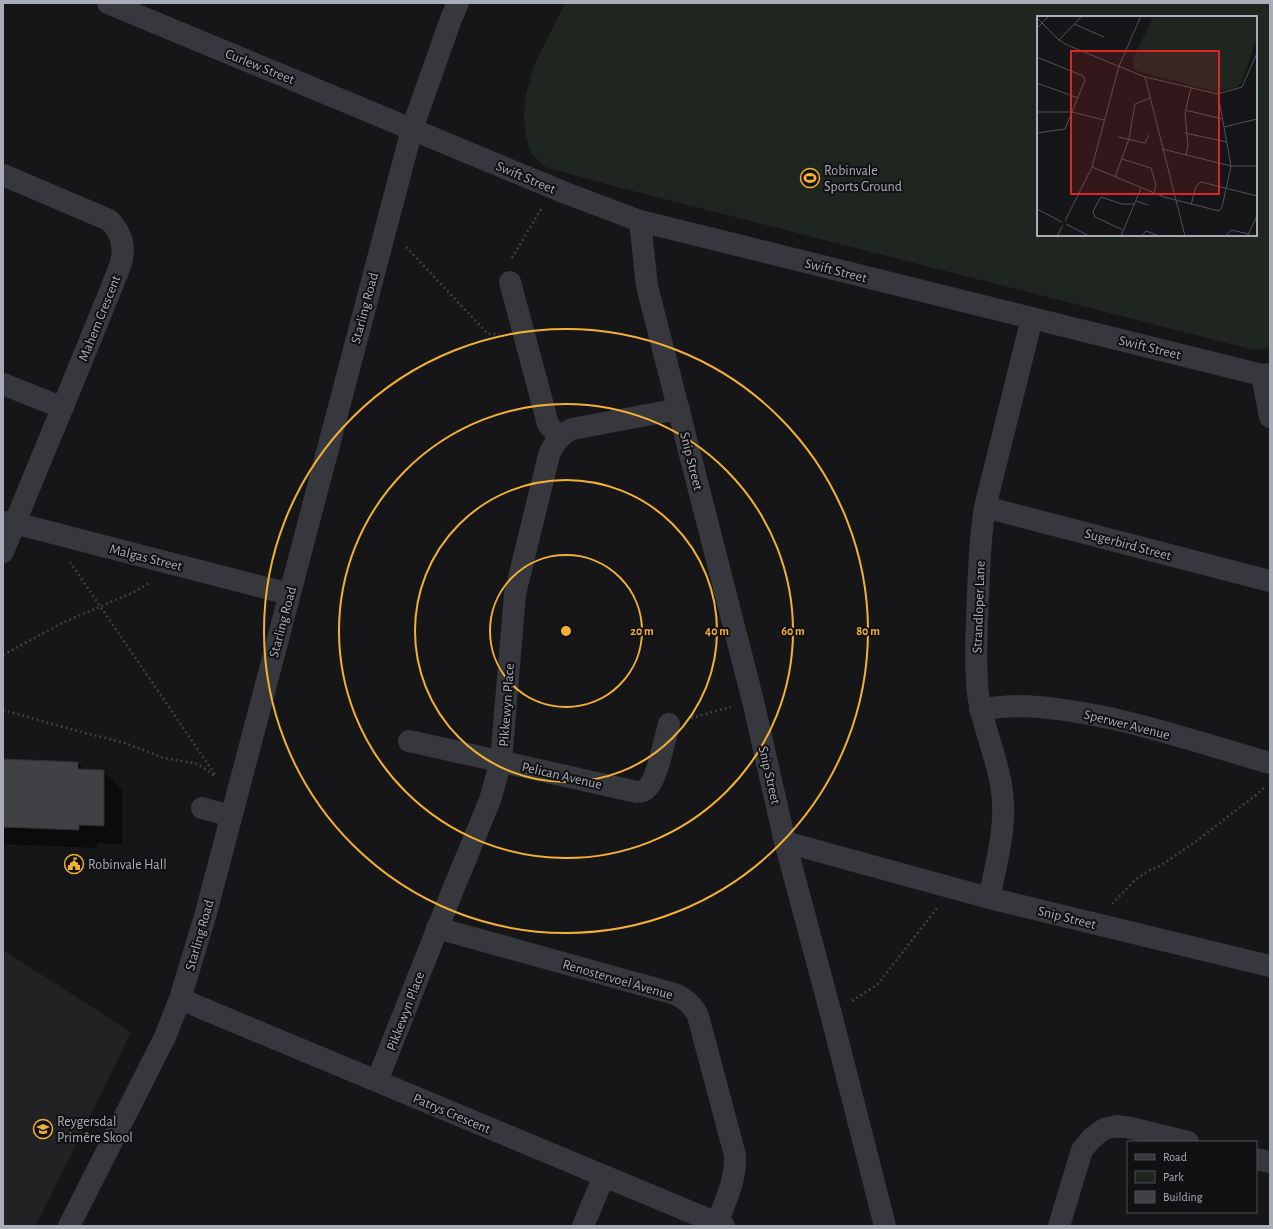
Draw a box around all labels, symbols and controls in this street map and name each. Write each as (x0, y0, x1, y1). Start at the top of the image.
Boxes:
inset map (1037, 16, 1257, 236)
street label: Curlew Street (223, 47, 297, 87)
street label: Swift Street (494, 159, 558, 197)
place label: Robinvale Sports Ground (824, 164, 902, 194)
sports icon: Robinvale Sports Ground (799, 167, 821, 189)
street label: Swift Street (803, 257, 869, 286)
street label: Starling Road (349, 271, 381, 345)
street label: Mahem Crescent (76, 273, 124, 363)
street label: Swift Street (1117, 334, 1183, 363)
street label: Snip Street (677, 431, 705, 492)
street label: Sugerbird Street (1083, 527, 1173, 563)
street label: Malgas Street (108, 542, 184, 574)
street label: Strandloper Lane (970, 560, 988, 654)
street label: Starling Road (267, 585, 299, 659)
centre of rings (559, 624, 573, 638)
text: 20 m (630, 625, 654, 637)
text: 40 m (705, 625, 729, 637)
text: 60 m (781, 625, 805, 637)
text: 80 m (856, 625, 880, 637)
street label: Pikkewyn Place (497, 663, 517, 747)
street label: Sperwer Avenue (1082, 708, 1171, 742)
street label: Snip Street (756, 745, 783, 806)
street label: Pelican Avenue (520, 760, 603, 792)
public building icon: Robinvale Hall (63, 853, 85, 875)
place label: Robinvale Hall (88, 858, 167, 872)
street label: Starling Road (183, 898, 217, 972)
street label: Snip Street (1036, 904, 1098, 932)
street label: Renostervoel Avenue (561, 958, 674, 1002)
street label: Pikkewyn Place (384, 970, 427, 1053)
street label: Patrys Crescent (411, 1091, 493, 1137)
place label: Reygersdal Primêre Skool (57, 1115, 133, 1145)
school or university icon: Reygersdal Primêre Skool (32, 1118, 54, 1140)
legend (1127, 1141, 1257, 1213)
text: Road (1163, 1151, 1187, 1163)
text: Park (1163, 1171, 1184, 1183)
text: Building (1163, 1191, 1203, 1203)

